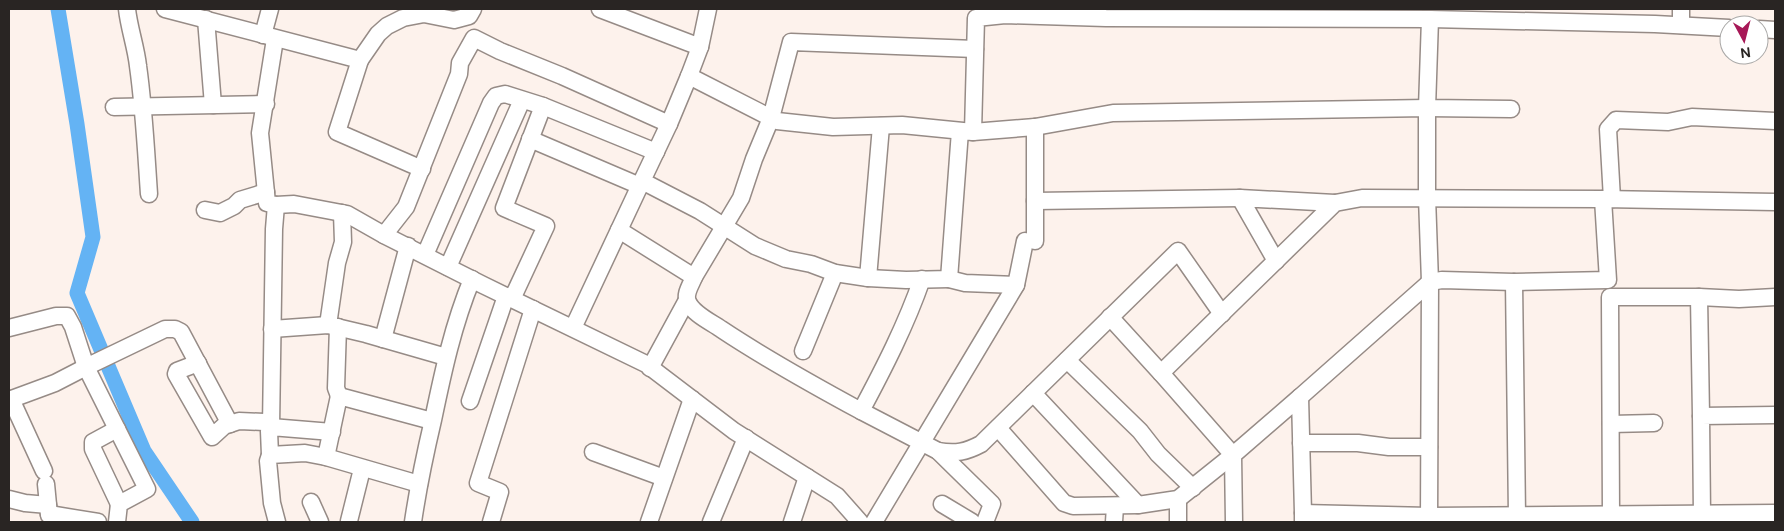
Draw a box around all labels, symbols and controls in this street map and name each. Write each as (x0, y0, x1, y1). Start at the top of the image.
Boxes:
north arrow (1719, 15, 1769, 65)
text: N (1739, 43, 1752, 62)

